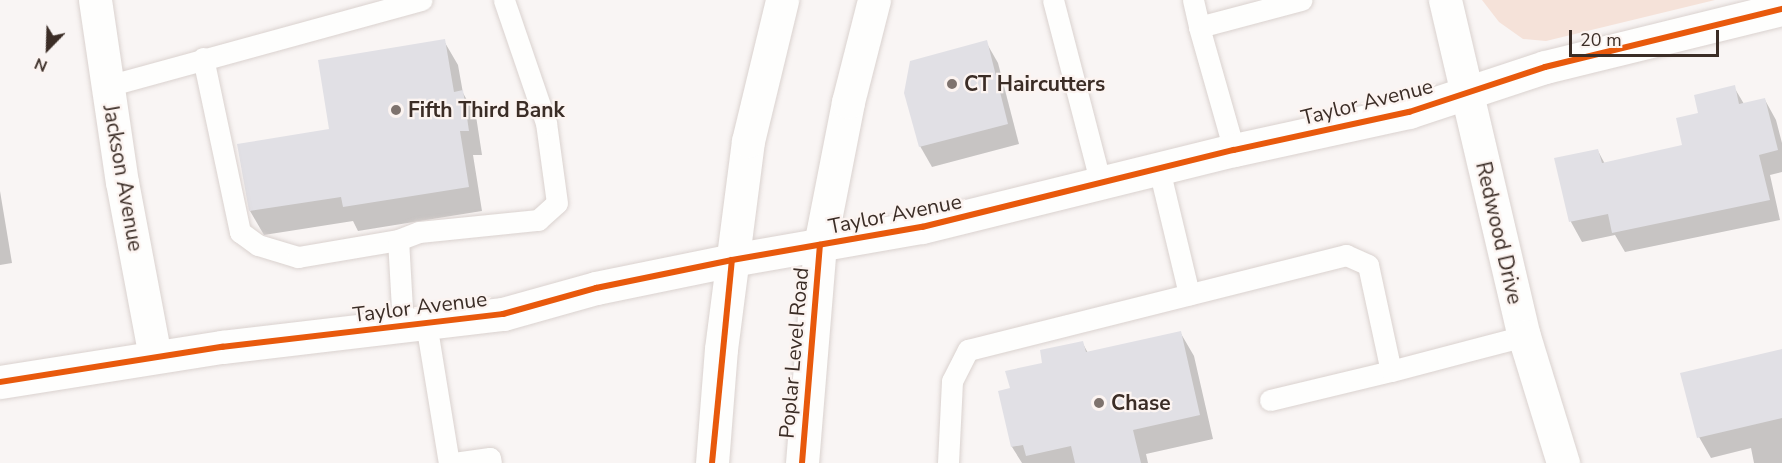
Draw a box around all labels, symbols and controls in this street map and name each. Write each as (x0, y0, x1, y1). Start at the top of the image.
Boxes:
north arrow (18, 18, 78, 78)
scale bar (1572, 18, 1722, 56)
text: 20 m (1580, 28, 1622, 52)
text: N (31, 52, 51, 77)
place label: CT Haircutters (964, 71, 1105, 97)
street label: Taylor Avenue (1298, 73, 1436, 131)
marker: CT Haircutters (945, 77, 959, 91)
place label: Fifth Third Bank (408, 97, 565, 123)
street label: Jackson Avenue (98, 103, 148, 253)
marker: Fifth Third Bank (389, 103, 403, 117)
street label: Redwood Drive (1470, 159, 1528, 307)
street label: Taylor Avenue (826, 189, 964, 239)
street label: Poplar Level Road (774, 266, 814, 440)
street label: Taylor Avenue (351, 286, 489, 328)
place label: Chase (1111, 390, 1171, 416)
marker: Chase (1092, 396, 1106, 410)

